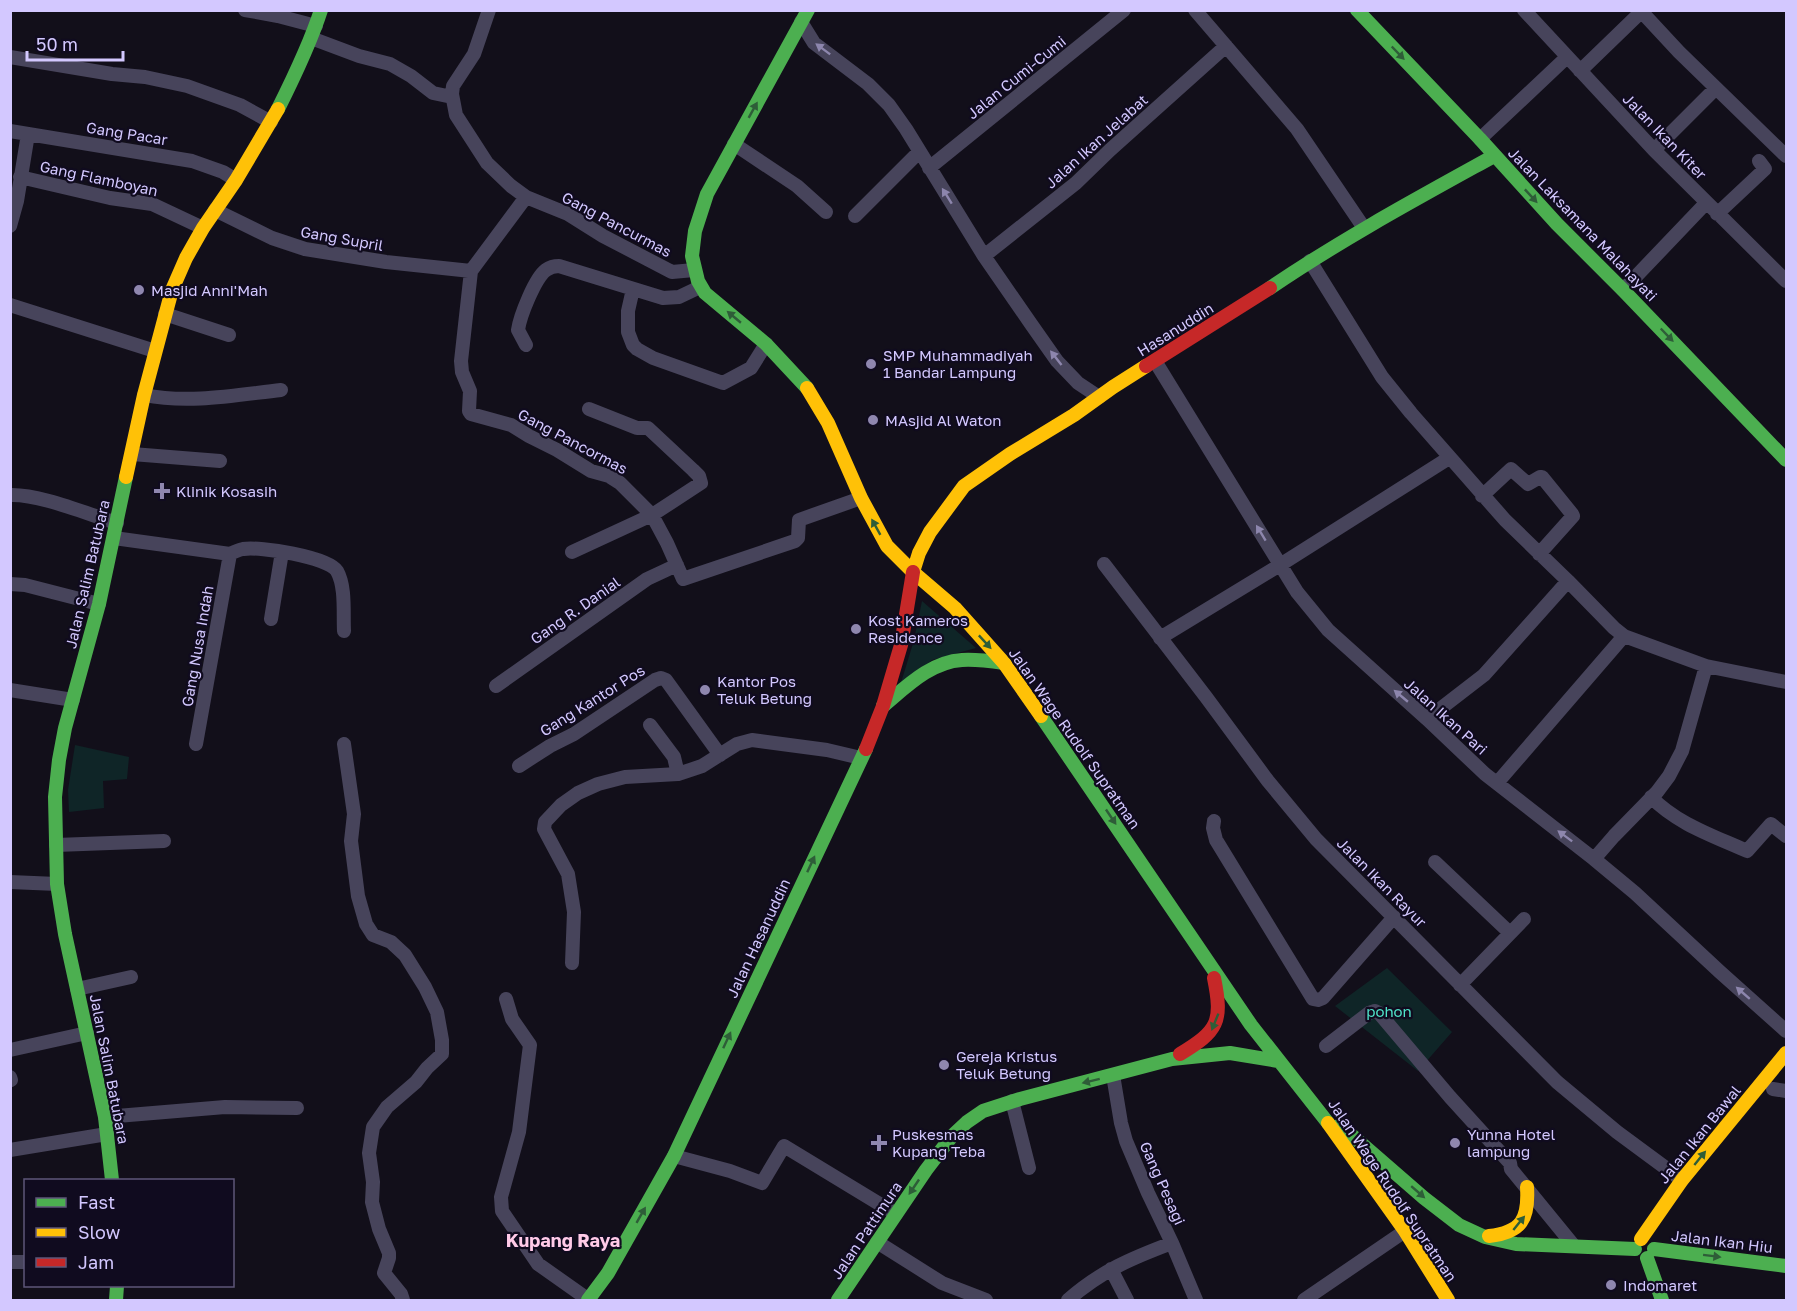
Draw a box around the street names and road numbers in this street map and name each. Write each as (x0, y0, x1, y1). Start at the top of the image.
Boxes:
street label: Jalan Cumi-Cumi (963, 32, 1069, 122)
street label: Jalan Ikan Kiter (1619, 89, 1711, 183)
street label: Jalan Ikan Jelabat (1041, 90, 1151, 192)
street label: Gang Pacar (85, 118, 169, 148)
street label: Jalan Laksamana Malahayati (1505, 143, 1661, 305)
street label: Gang Flamboyan (38, 157, 160, 199)
street label: Gang Pancurmas (559, 188, 675, 260)
street label: Gang Supril (299, 222, 385, 254)
street label: Hasanuddin (1134, 299, 1216, 359)
street label: Gang Pancormas (515, 405, 631, 477)
street label: Jalan Salim Batubara (61, 498, 113, 650)
street label: Gang R. Danial (527, 572, 623, 648)
street label: Gang Nusa Indah (177, 584, 217, 708)
street label: Jalan Wage Rudolf Supratman (1005, 644, 1145, 832)
street label: Gang Kantor Pos (536, 660, 648, 739)
street label: Jalan Ikan Pari (1401, 674, 1491, 758)
street label: Jalan Ikan Rayur (1334, 834, 1431, 931)
street label: Jalan Hasanuddin (723, 876, 793, 1000)
street label: Jalan Salim Batubara (87, 993, 133, 1145)
street label: Jalan Ikan Bawal (1654, 1081, 1744, 1187)
street label: Jalan Wage Rudolf Supratman (1325, 1095, 1461, 1285)
street label: Gang Pesagi (1137, 1139, 1189, 1227)
street label: Jalan Pattimura (827, 1178, 905, 1282)
street label: Jalan Ikan Hiu (1670, 1226, 1774, 1256)

